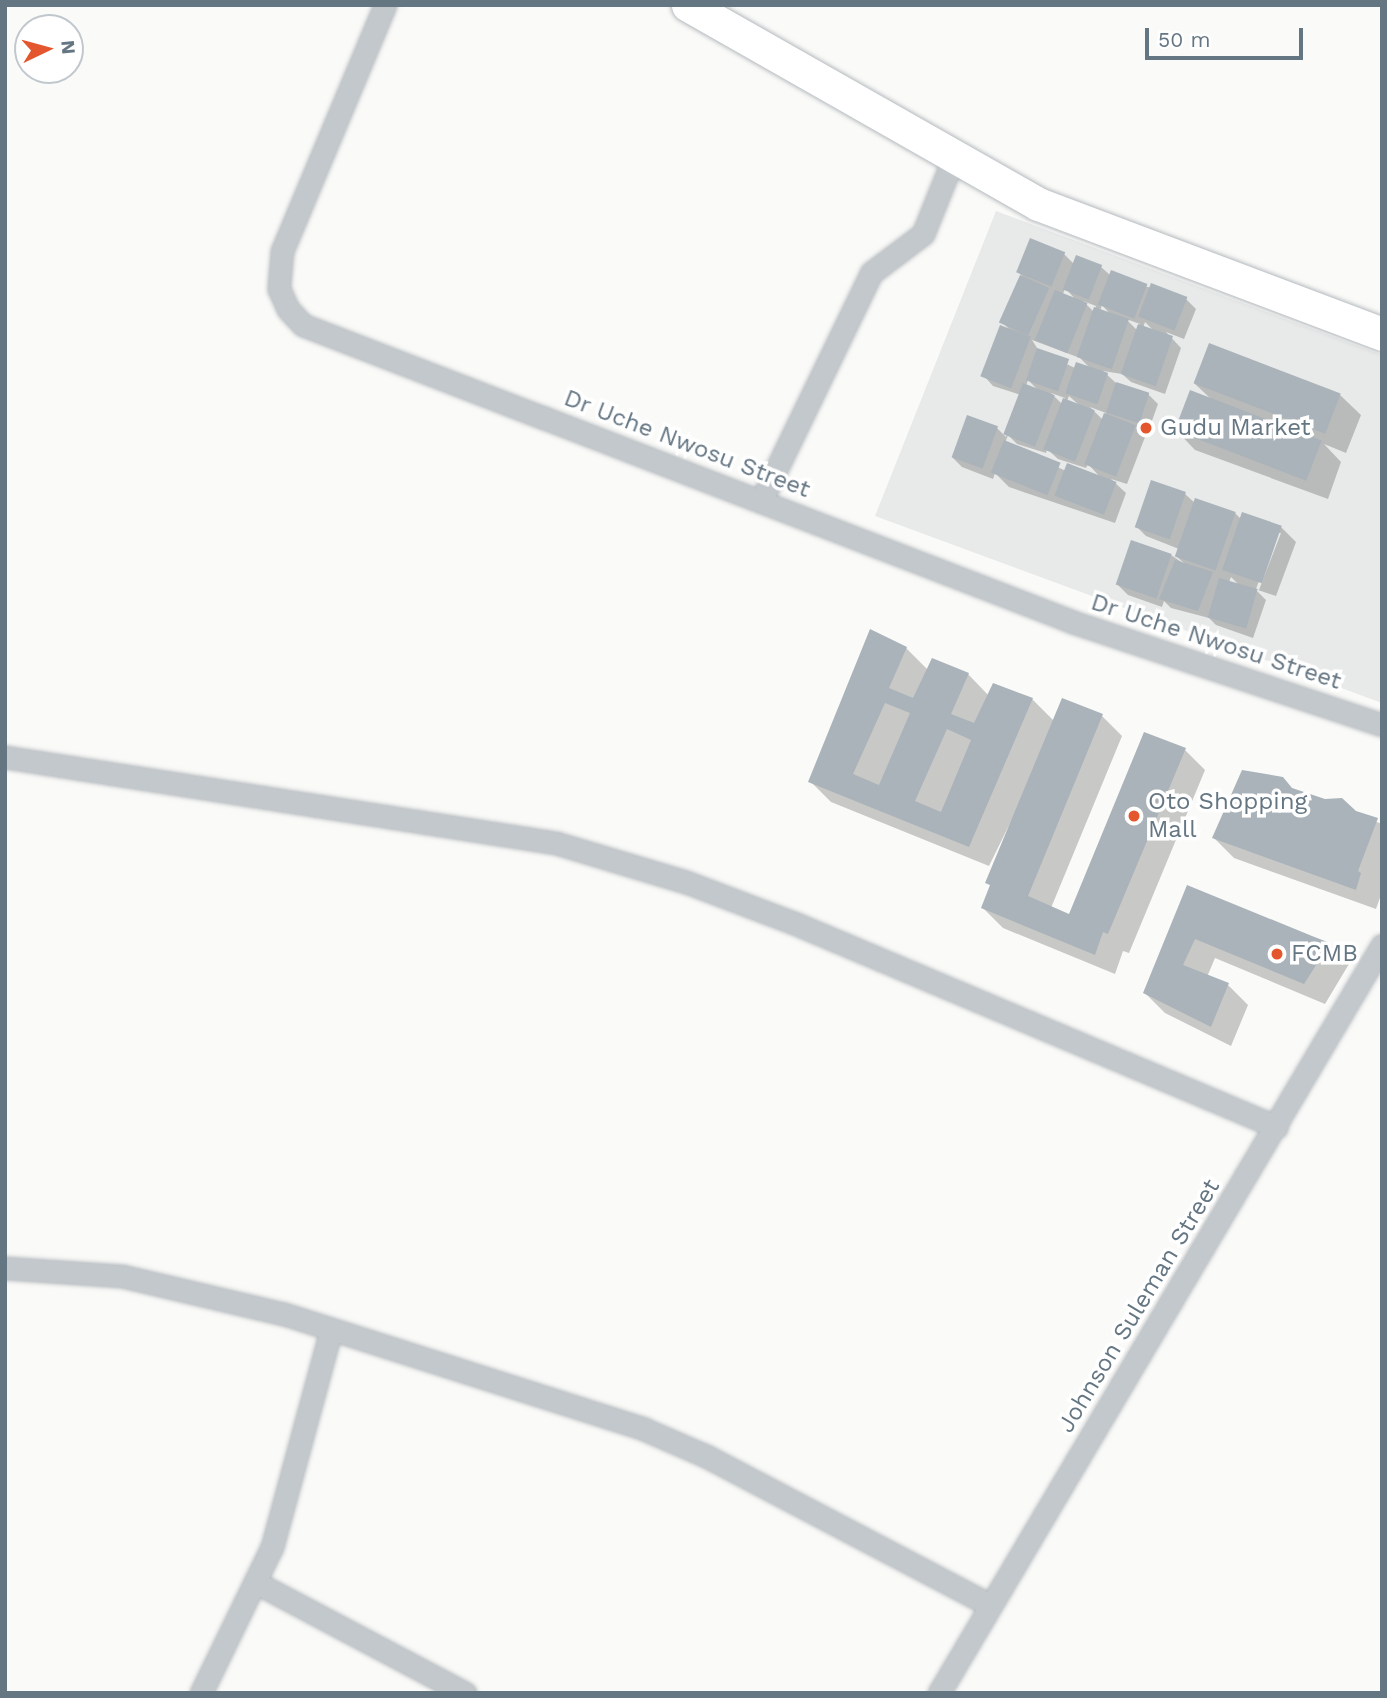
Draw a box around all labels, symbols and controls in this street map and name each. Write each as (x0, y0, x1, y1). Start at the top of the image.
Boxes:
north arrow (14, 14, 84, 84)
scale bar (1149, 14, 1306, 58)
text: 50 m (1158, 27, 1210, 52)
text: N (56, 39, 80, 55)
street label: Dr Uche Nwosu Street (560, 384, 814, 504)
place label: Gudu Market (1160, 414, 1311, 442)
marker: Gudu Market (1138, 420, 1154, 436)
street label: Dr Uche Nwosu Street (1087, 588, 1345, 696)
place label: Oto Shopping Mall (1148, 788, 1307, 844)
marker: Oto Shopping Mall (1126, 808, 1142, 824)
place label: FCMB (1291, 940, 1358, 968)
marker: FCMB (1269, 946, 1285, 962)
street label: Johnson Suleman Street (1052, 1174, 1226, 1438)

